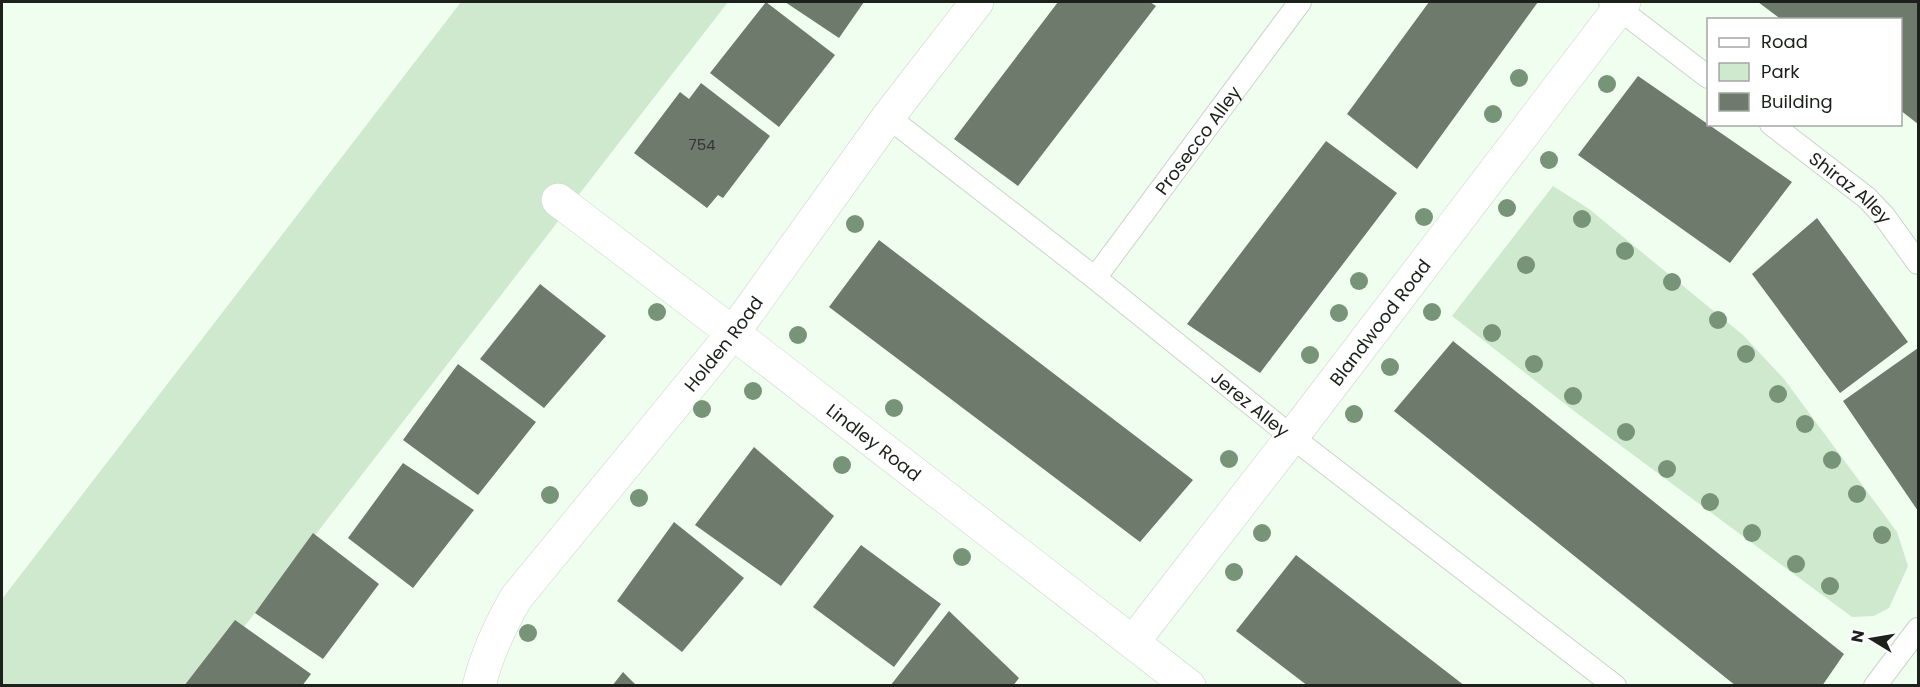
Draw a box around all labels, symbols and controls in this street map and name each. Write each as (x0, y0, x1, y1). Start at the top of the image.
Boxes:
legend (1707, 18, 1902, 126)
text: Road (1761, 29, 1808, 54)
text: Park (1761, 59, 1800, 84)
street label: Prosecco Alley (1149, 80, 1246, 199)
text: Building (1761, 89, 1833, 114)
house number: 754 (688, 134, 716, 155)
street label: Shiraz Alley (1804, 146, 1898, 229)
street label: Blandwood Road (1323, 254, 1436, 390)
street label: Holden Road (678, 291, 768, 396)
street label: Jerez Alley (1206, 364, 1295, 443)
street label: Lindley Road (822, 397, 926, 487)
north arrow (1842, 609, 1902, 669)
text: N (1845, 628, 1870, 644)

